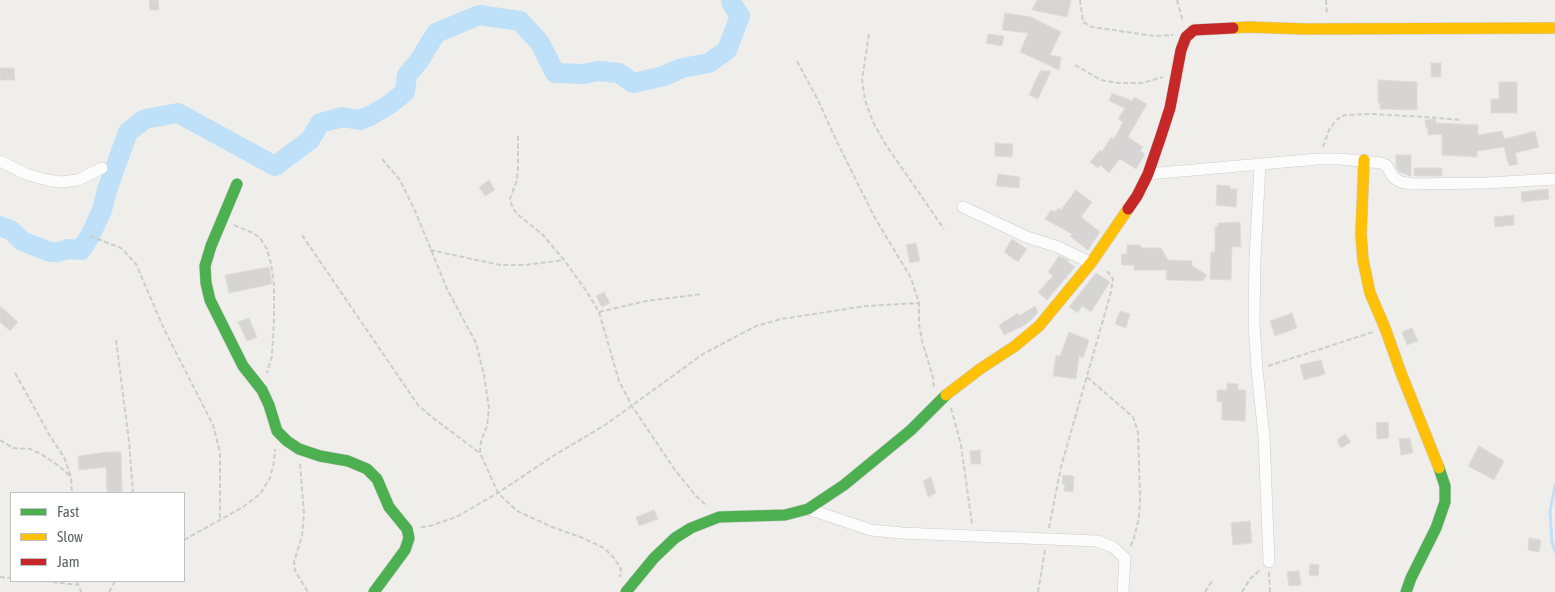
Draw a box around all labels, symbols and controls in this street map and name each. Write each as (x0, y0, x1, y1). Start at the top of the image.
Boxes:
legend (10, 492, 185, 582)
text: Fast (57, 503, 79, 520)
text: Slow (57, 528, 83, 545)
text: Jam (57, 553, 80, 570)

